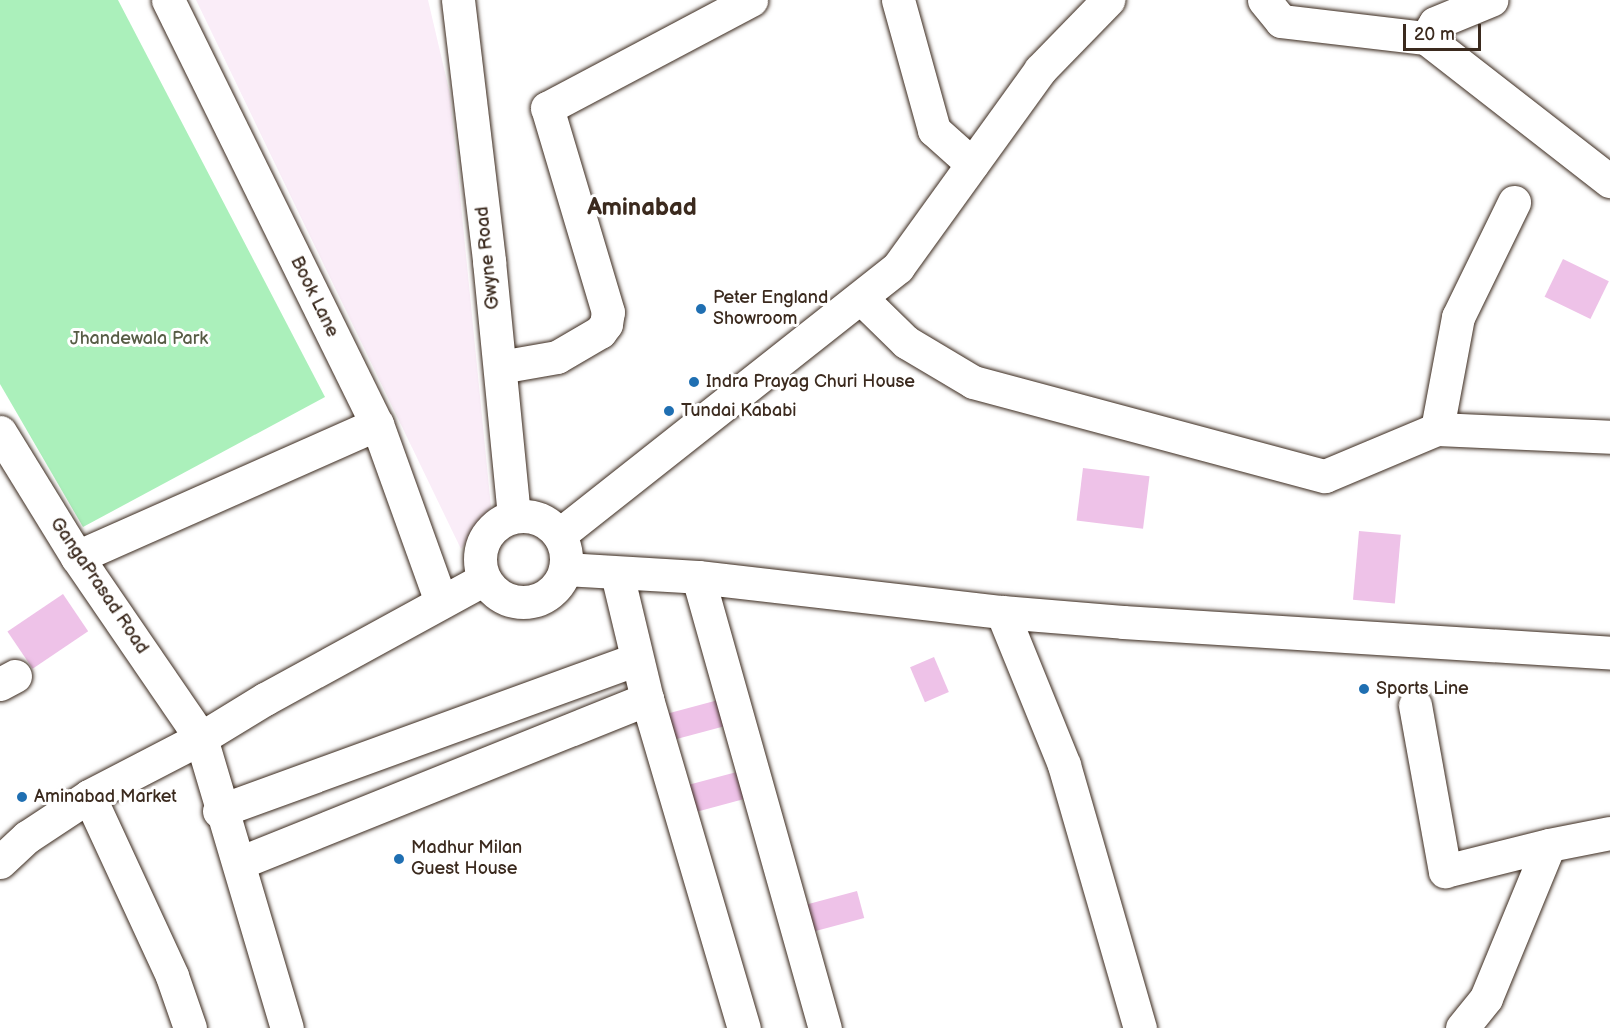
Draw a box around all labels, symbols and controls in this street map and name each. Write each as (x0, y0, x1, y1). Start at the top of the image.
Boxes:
scale bar (1406, 12, 1484, 50)
text: 20 m (1414, 24, 1455, 45)
district label: Aminabad (587, 194, 697, 222)
street label: Gwyne Road (472, 205, 504, 311)
street label: Book Lane (285, 253, 343, 341)
place label: Peter England Showroom (713, 288, 828, 330)
marker: Peter England Showroom (694, 302, 708, 316)
park label: Jhandewala Park (70, 328, 208, 350)
place label: Indra Prayag Churi House (706, 371, 915, 393)
marker: Indra Prayag Churi House (687, 375, 701, 389)
place label: Tundai Kababi (681, 400, 796, 422)
marker: Tundai Kababi (662, 404, 676, 418)
street label: GangaPrasad Road (45, 514, 153, 658)
place label: Sports Line (1376, 678, 1469, 700)
marker: Sports Line (1357, 682, 1371, 696)
place label: Aminabad Market (34, 786, 177, 808)
marker: Aminabad Market (15, 790, 29, 804)
place label: Madhur Milan Guest House (411, 838, 522, 880)
marker: Madhur Milan Guest House (392, 852, 406, 866)

